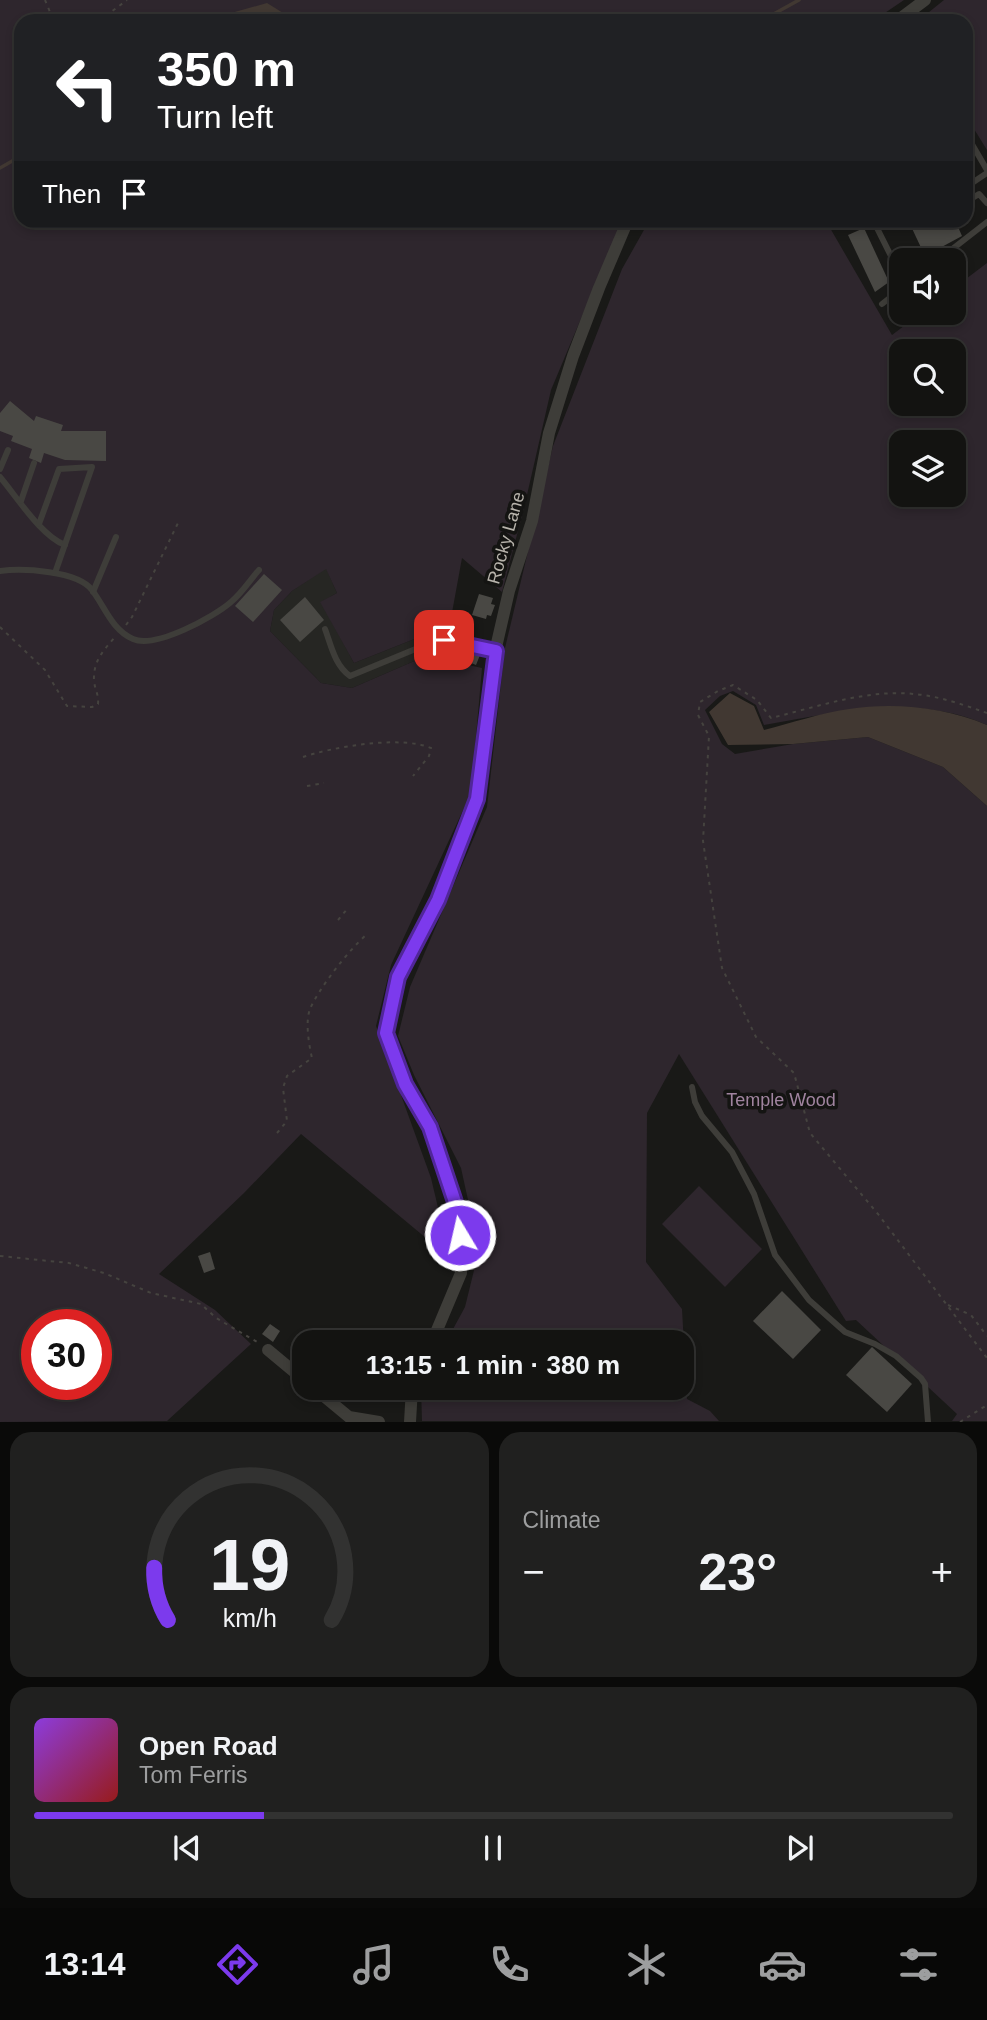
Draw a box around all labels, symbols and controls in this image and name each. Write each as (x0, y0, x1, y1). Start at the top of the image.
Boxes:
icon: left (42, 42, 133, 133)
text: 350 m (157, 42, 296, 96)
text: Turn left (157, 99, 273, 135)
icon: arrive (115, 175, 153, 213)
text: Then (42, 179, 101, 209)
map controls (889, 248, 966, 507)
button: sound (889, 248, 966, 325)
button: search (889, 339, 966, 416)
button: layers (889, 430, 966, 507)
street label: Rocky Lane (483, 490, 529, 586)
pin (414, 610, 474, 670)
icon: arrive (425, 621, 463, 659)
park label: Temple Wood (726, 1090, 836, 1110)
position arrow (423, 1198, 497, 1272)
speed limit sign: 30 (21, 1309, 112, 1400)
text: 13:15 · 1 min · 380 m (366, 1350, 620, 1380)
text: Climate (523, 1507, 600, 1533)
text: 19 (209, 1525, 290, 1606)
text: 23° (698, 1543, 777, 1601)
text: − (523, 1551, 545, 1593)
text: + (931, 1551, 953, 1593)
text: km/h (222, 1604, 276, 1632)
text: Open Road (139, 1731, 278, 1761)
text: Tom Ferris (139, 1762, 248, 1788)
icon: previous (168, 1829, 206, 1867)
icon: pause (474, 1829, 512, 1867)
icon: next (781, 1829, 819, 1867)
icon: directions (213, 1940, 262, 1989)
icon: music (349, 1940, 398, 1989)
icon: phone (485, 1940, 534, 1989)
icon: climate (622, 1940, 671, 1989)
icon: car (758, 1940, 807, 1989)
icon: filters (894, 1940, 943, 1989)
text: 13:14 (44, 1946, 125, 1982)

